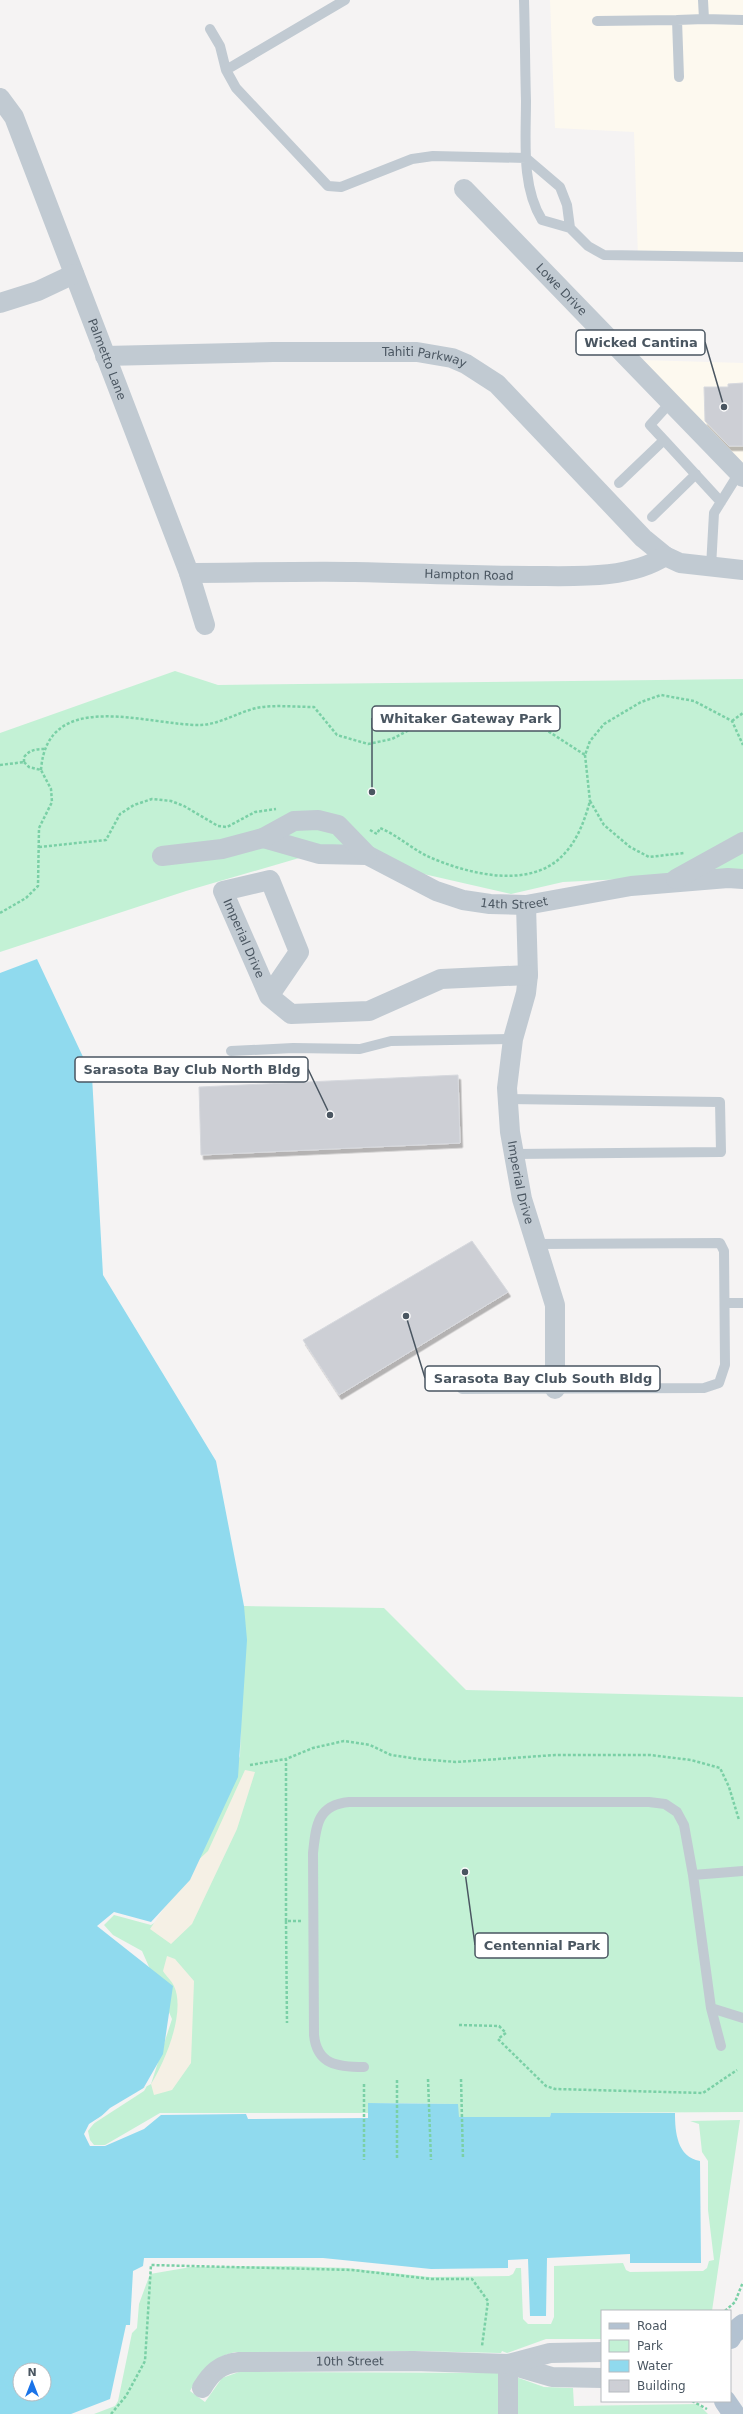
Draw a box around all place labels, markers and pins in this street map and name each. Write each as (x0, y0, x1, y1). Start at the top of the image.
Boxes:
callout: Wicked Cantina (576, 330, 705, 355)
callout: Whitaker Gateway Park (372, 706, 560, 731)
callout: Sarasota Bay Club North Bldg (75, 1057, 308, 1082)
callout: Sarasota Bay Club South Bldg (425, 1366, 660, 1391)
callout: Centennial Park (475, 1933, 608, 1958)

